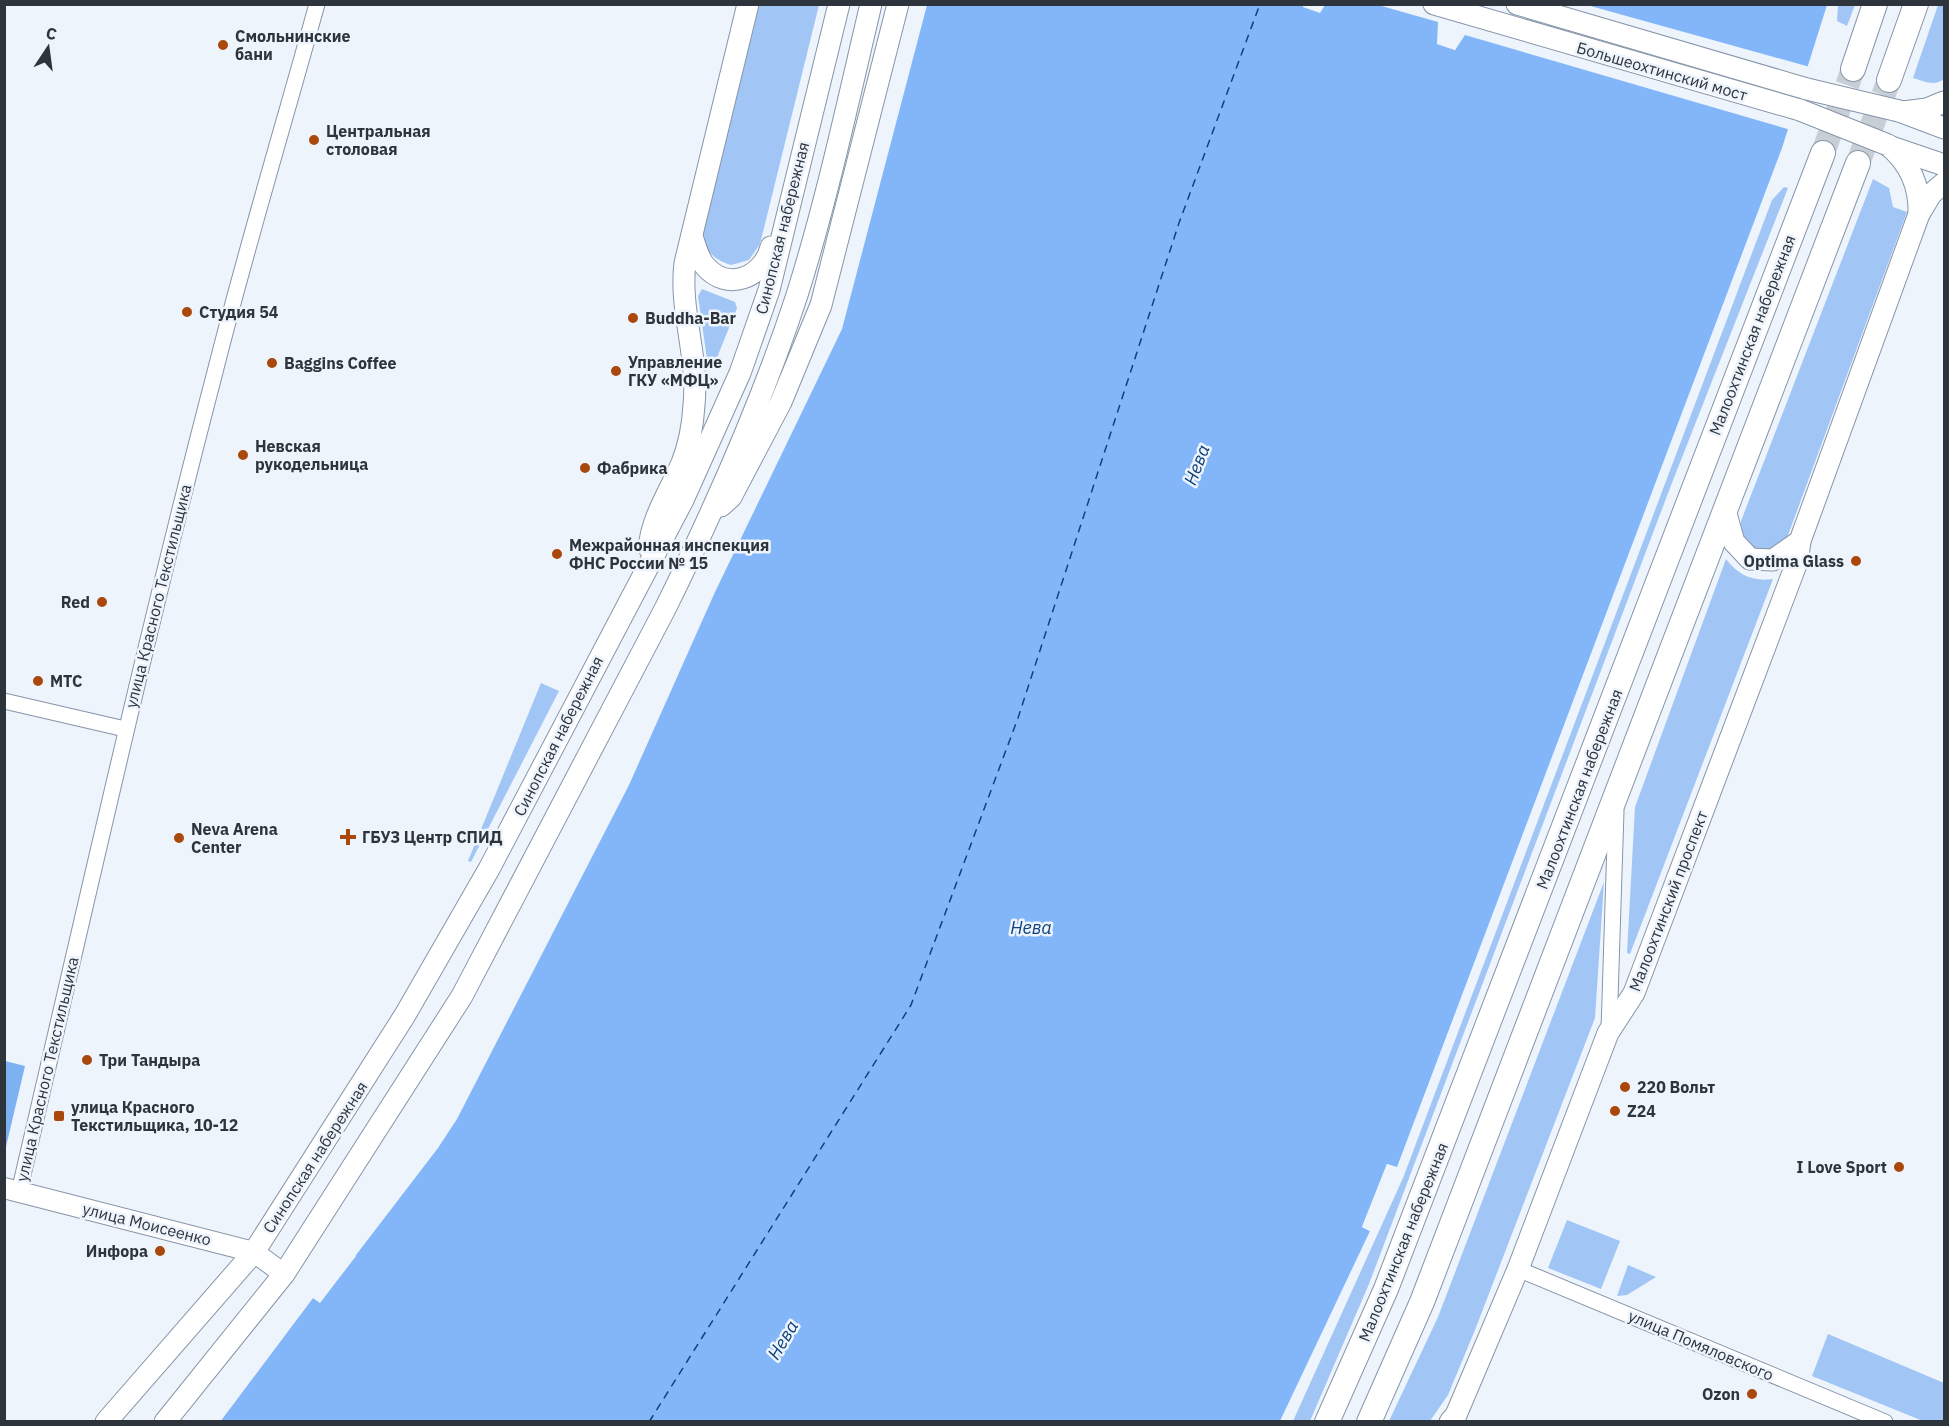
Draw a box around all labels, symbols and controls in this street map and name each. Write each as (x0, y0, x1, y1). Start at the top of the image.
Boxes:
north arrow (18, 18, 78, 78)
text: С (44, 22, 59, 44)
place label: Смольнинские бани (235, 26, 351, 64)
street label: Большеохтинский мост (1574, 37, 1750, 105)
marker: Смольнинские бани (216, 38, 230, 52)
place label: Центральная столовая (326, 121, 431, 159)
marker: Центральная столовая (307, 133, 321, 147)
street label: Синопская набережная (751, 140, 813, 316)
street label: Малоохтинская набережная (1704, 232, 1800, 438)
place label: Студия 54 (199, 302, 279, 322)
marker: Студия 54 (180, 305, 194, 319)
place label: Buddha-Bar (645, 308, 736, 328)
marker: Buddha-Bar (626, 311, 640, 325)
place label: Управление ГКУ «МФЦ» (628, 352, 722, 390)
place label: Baggins Coffee (284, 353, 396, 373)
marker: Baggins Coffee (265, 356, 279, 370)
marker: Управление ГКУ «МФЦ» (609, 364, 623, 378)
place label: Невская рукодельница (255, 436, 368, 474)
water label: Нева (1178, 441, 1215, 488)
marker: Невская рукодельница (236, 448, 250, 462)
place label: Фабрика (597, 458, 668, 478)
marker: Фабрика (578, 461, 592, 475)
street label: улица Красного Текстильщика (120, 482, 196, 710)
place label: Межрайонная инспекция ФНС России № 15 (569, 535, 769, 573)
marker: Межрайонная инспекция ФНС России № 15 (550, 547, 564, 561)
place label: Optima Glass (1744, 551, 1844, 571)
marker: Optima Glass (1849, 554, 1863, 568)
place label: Red (61, 592, 90, 612)
marker: Red (95, 595, 109, 609)
street label: Синопская набережная (509, 653, 607, 819)
place label: МТС (50, 671, 82, 691)
marker: МТС (31, 674, 45, 688)
street label: Малоохтинская набережная (1531, 686, 1627, 892)
street label: Малоохтинский проспект (1624, 807, 1712, 994)
place label: Neva Arena Center (191, 819, 278, 857)
place label: ГБУЗ Центр СПИД (362, 827, 503, 847)
marker: ГБУЗ Центр СПИД (339, 828, 357, 846)
marker: Neva Arena Center (172, 831, 186, 845)
water label: Нева (1010, 916, 1052, 939)
street label: улица Красного Текстильщика (11, 954, 83, 1183)
place label: Три Тандыра (99, 1050, 200, 1070)
marker: Три Тандыра (80, 1053, 94, 1067)
street label: Синопская набережная (258, 1077, 372, 1237)
place label: 220 Вольт (1637, 1077, 1715, 1097)
marker: 220 Вольт (1618, 1080, 1632, 1094)
place label: улица Красного Текстильщика, 10-12 (71, 1097, 238, 1135)
place label: Z24 (1627, 1101, 1656, 1121)
marker: Z24 (1608, 1104, 1622, 1118)
marker: улица Красного Текстильщика, 10-12 (52, 1109, 66, 1123)
street label: Малоохтинская набережная (1354, 1140, 1452, 1344)
place label: I Love Sport (1796, 1157, 1887, 1177)
marker: I Love Sport (1892, 1160, 1906, 1174)
street label: улица Моисеенко (81, 1198, 213, 1250)
place label: Инфора (86, 1241, 148, 1261)
marker: Инфора (153, 1244, 167, 1258)
street label: улица Помяловского (1625, 1305, 1777, 1385)
water label: Нева (762, 1316, 803, 1364)
place label: Ozon (1702, 1384, 1740, 1404)
marker: Ozon (1745, 1387, 1759, 1401)

